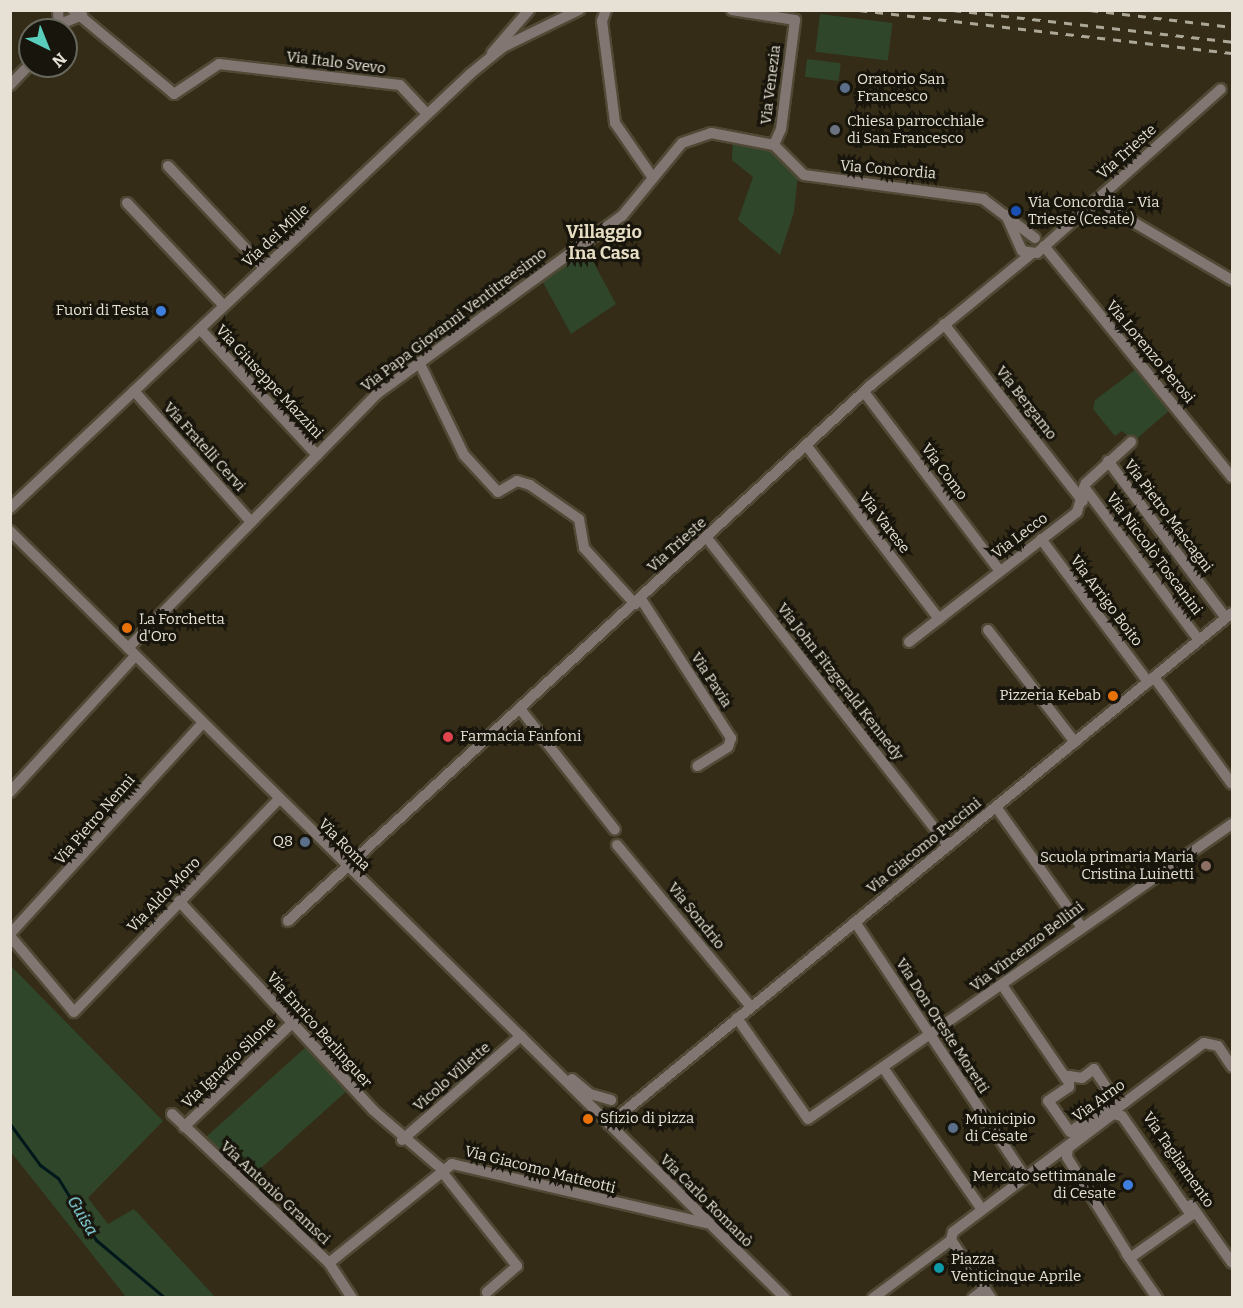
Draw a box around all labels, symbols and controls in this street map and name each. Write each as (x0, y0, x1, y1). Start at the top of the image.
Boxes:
north arrow (18, 18, 78, 78)
street label: Via Venezia (757, 44, 785, 126)
street label: Via Italo Svevo (285, 48, 387, 78)
text: N (48, 49, 70, 71)
place label: Oratorio San Francesco (857, 70, 945, 105)
marker: Oratorio San Francesco (838, 81, 852, 95)
place label: Chiesa parrocchiale di San Francesco (847, 112, 984, 147)
street label: Via Trieste (1094, 121, 1160, 183)
marker: Chiesa parrocchiale di San Francesco (828, 123, 842, 137)
street label: Via Concordia (839, 157, 937, 183)
place label: Via Concordia - Via Trieste (Cesate) (1028, 193, 1159, 228)
street label: Via dei Mille (239, 201, 313, 271)
marker: Via Concordia - Via Trieste (Cesate) (1009, 204, 1023, 218)
district label: Villaggio Ina Casa (566, 222, 642, 264)
street label: Via Papa Giovanni Ventitreesimo (358, 244, 550, 396)
street label: Via Lorenzo Perosi (1102, 297, 1198, 407)
place label: Fuori di Testa (56, 302, 149, 320)
marker: Fuori di Testa (154, 304, 168, 318)
street label: Via Giuseppe Mazzini (212, 321, 326, 443)
street label: Via Bergamo (992, 363, 1060, 443)
street label: Via Fratelli Cervi (159, 399, 249, 495)
street label: Via Como (917, 440, 971, 504)
street label: Via Pietro Mascagni (1120, 456, 1216, 576)
street label: Via Varese (855, 489, 913, 557)
street label: Via Niccolò Toscanini (1102, 489, 1206, 619)
street label: Via Lecco (989, 509, 1051, 563)
street label: Via Trieste (644, 514, 710, 576)
street label: Via Arrigo Boito (1066, 552, 1146, 650)
street label: Via John Fitzgerald Kennedy (773, 600, 907, 764)
place label: La Forchetta d'Oro (139, 610, 225, 645)
marker: La Forchetta d'Oro (120, 621, 134, 635)
street label: Via Pavia (687, 649, 735, 711)
place label: Pizzeria Kebab (999, 687, 1101, 705)
marker: Pizzeria Kebab (1106, 689, 1120, 703)
place label: Farmacia Fanfoni (460, 728, 581, 746)
marker: Farmacia Fanfoni (441, 730, 455, 744)
street label: Via Pietro Nenni (51, 771, 139, 869)
street label: Via Giacomo Puccini (863, 794, 985, 898)
street label: Via Roma (314, 815, 374, 875)
place label: Q8 (273, 833, 293, 851)
marker: Q8 (298, 835, 312, 849)
place label: Scuola primaria Maria Cristina Luinetti (1040, 848, 1194, 883)
street label: Via Aldo Moro (124, 854, 204, 936)
marker: Scuola primaria Maria Cristina Luinetti (1199, 859, 1213, 873)
street label: Via Sondrio (664, 879, 728, 953)
street label: Via Vincenzo Bellini (967, 898, 1087, 996)
street label: Via Don Oreste Moretti (892, 955, 992, 1097)
street label: Via Enrico Berlinguer (263, 969, 375, 1091)
street label: Via Ignazio Silone (178, 1014, 280, 1112)
street label: Vicolo Villette (410, 1039, 494, 1115)
street label: Via Arno (1069, 1076, 1129, 1126)
street label: Via Tagliamento (1138, 1109, 1218, 1211)
place label: Sfizio di pizza (600, 1110, 694, 1128)
place label: Municipio di Cesate (965, 1110, 1036, 1145)
marker: Sfizio di pizza (581, 1112, 595, 1126)
marker: Municipio di Cesate (946, 1121, 960, 1135)
street label: Via Antonio Gramsci (216, 1138, 334, 1248)
street label: Via Giacomo Matteotti (463, 1143, 617, 1197)
street label: Via Carlo Romanò (656, 1151, 756, 1251)
place label: Mercato settimanale di Cesate (972, 1167, 1116, 1202)
marker: Mercato settimanale di Cesate (1121, 1178, 1135, 1192)
water label: Guisa (63, 1193, 101, 1239)
place label: Piazza Venticinque Aprile (951, 1250, 1081, 1285)
marker: Piazza Venticinque Aprile (932, 1261, 946, 1275)

